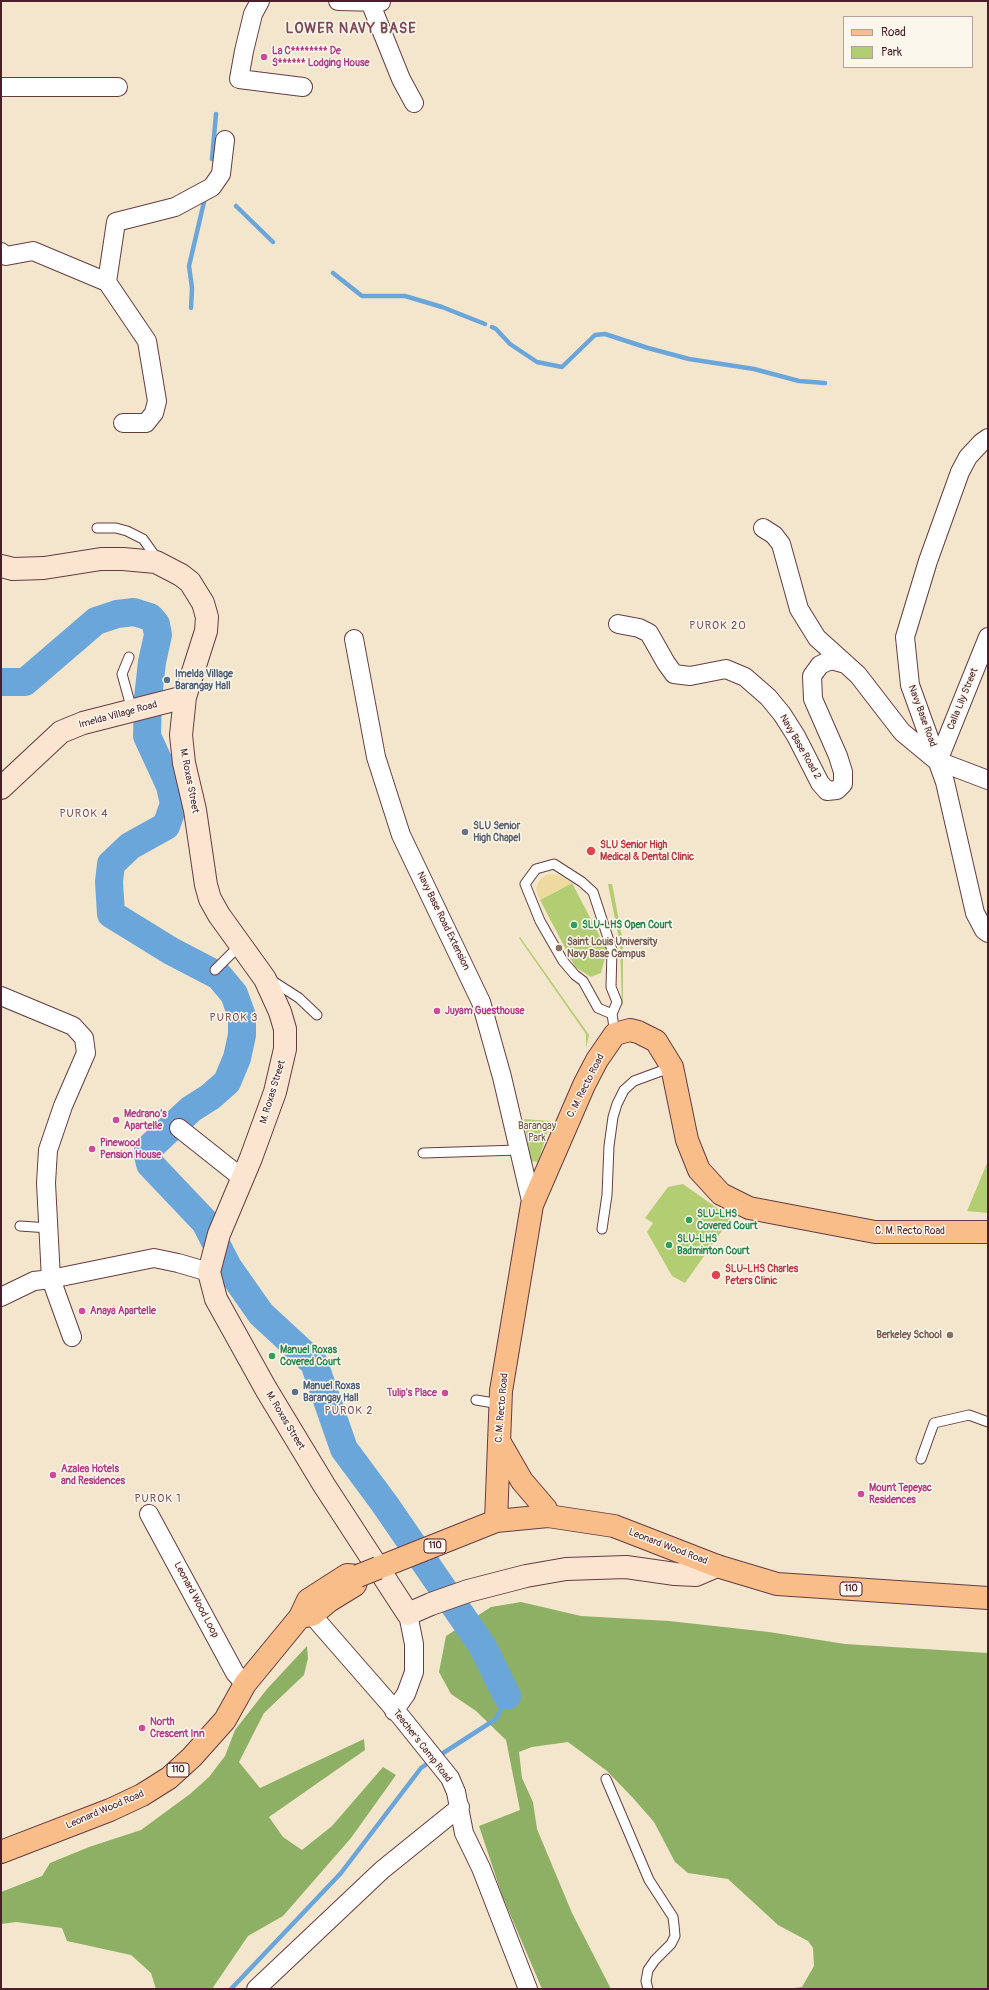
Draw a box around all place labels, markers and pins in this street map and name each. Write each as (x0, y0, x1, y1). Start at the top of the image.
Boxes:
place label: La C******** De S****** Lodging House (272, 45, 369, 68)
marker: La C******** De S****** Lodging House (259, 52, 269, 62)
place label: Imelda Village Barangay Hall (175, 668, 233, 692)
marker: Imelda Village Barangay Hall (162, 675, 172, 685)
place label: SLU Senior High Chapel (473, 820, 521, 844)
marker: SLU Senior High Chapel (460, 827, 470, 837)
place label: SLU Senior High Medical & Dental Clinic (600, 839, 694, 862)
marker: SLU Senior High Medical & Dental Clinic (585, 845, 597, 857)
place label: SLU-LHS Open Court (582, 919, 672, 931)
marker: SLU-LHS Open Court (569, 920, 579, 930)
place label: Saint Louis University Navy Base Campus (567, 936, 657, 960)
marker: Saint Louis University Navy Base Campus (554, 943, 564, 953)
place label: Juyam Guesthouse (445, 1005, 524, 1017)
marker: Juyam Guesthouse (432, 1006, 442, 1016)
place label: Medrano's Apartelle (124, 1108, 167, 1132)
marker: Medrano's Apartelle (111, 1115, 121, 1125)
place label: Pinewood Pension House (100, 1137, 161, 1160)
marker: Pinewood Pension House (87, 1144, 97, 1154)
place label: SLU-LHS Covered Court (697, 1208, 758, 1232)
marker: SLU-LHS Covered Court (684, 1215, 694, 1225)
place label: SLU-LHS Badminton Court (677, 1233, 750, 1256)
marker: SLU-LHS Badminton Court (664, 1240, 674, 1250)
place label: SLU-LHS Charles Peters Clinic (725, 1263, 798, 1286)
marker: SLU-LHS Charles Peters Clinic (710, 1269, 722, 1281)
place label: Anaya Apartelle (90, 1305, 156, 1317)
marker: Anaya Apartelle (77, 1306, 87, 1316)
place label: Berkeley School (876, 1329, 942, 1341)
marker: Berkeley School (945, 1330, 955, 1340)
place label: Manuel Roxas Covered Court (280, 1344, 341, 1368)
marker: Manuel Roxas Covered Court (267, 1351, 277, 1361)
place label: Manuel Roxas Barangay Hall (303, 1380, 360, 1404)
marker: Manuel Roxas Barangay Hall (290, 1387, 300, 1397)
place label: Tulip's Place (387, 1387, 437, 1399)
marker: Tulip's Place (440, 1388, 450, 1398)
place label: Azalea Hotels and Residences (61, 1463, 125, 1486)
marker: Azalea Hotels and Residences (48, 1470, 58, 1480)
place label: Mount Tepeyac Residences (869, 1482, 932, 1506)
marker: Mount Tepeyac Residences (856, 1489, 866, 1499)
place label: North Crescent Inn (150, 1716, 205, 1740)
marker: North Crescent Inn (137, 1723, 147, 1733)

